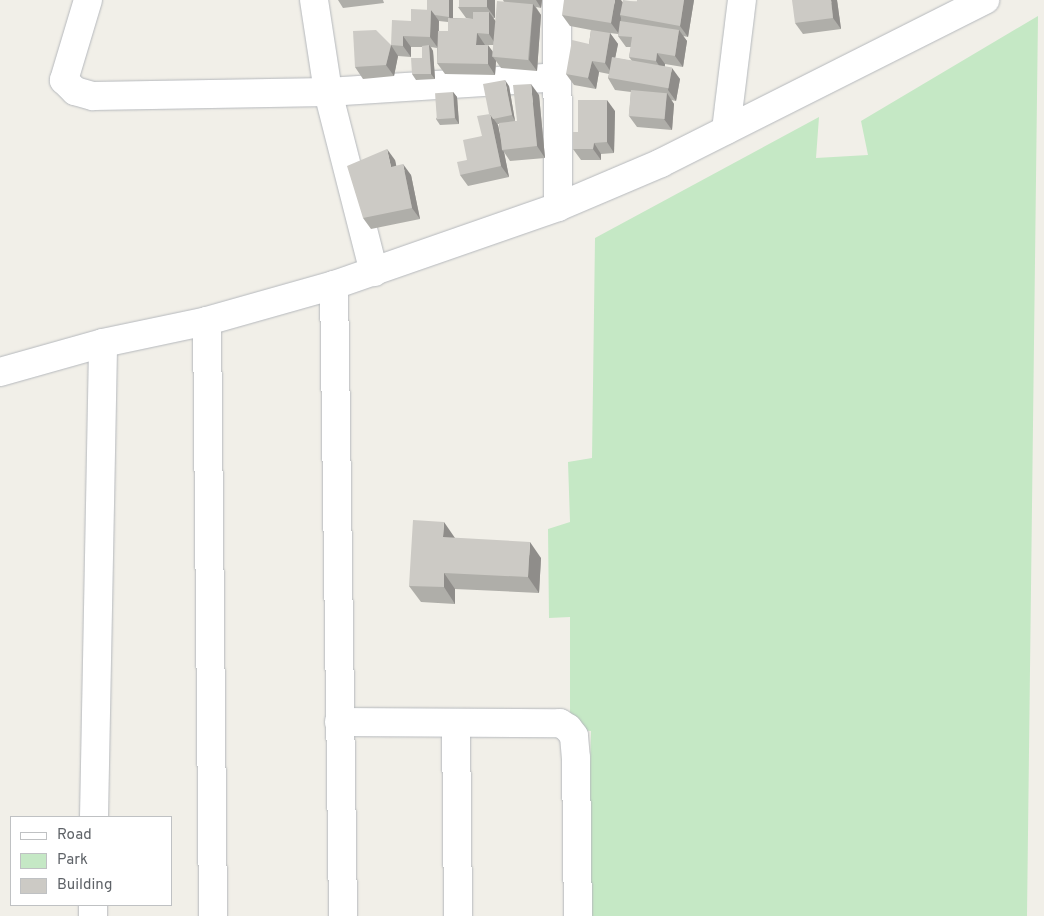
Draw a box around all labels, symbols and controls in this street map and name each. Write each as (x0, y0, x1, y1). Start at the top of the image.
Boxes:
legend (10, 816, 172, 906)
text: Road (57, 826, 92, 845)
text: Park (57, 851, 88, 870)
text: Building (57, 876, 112, 895)

